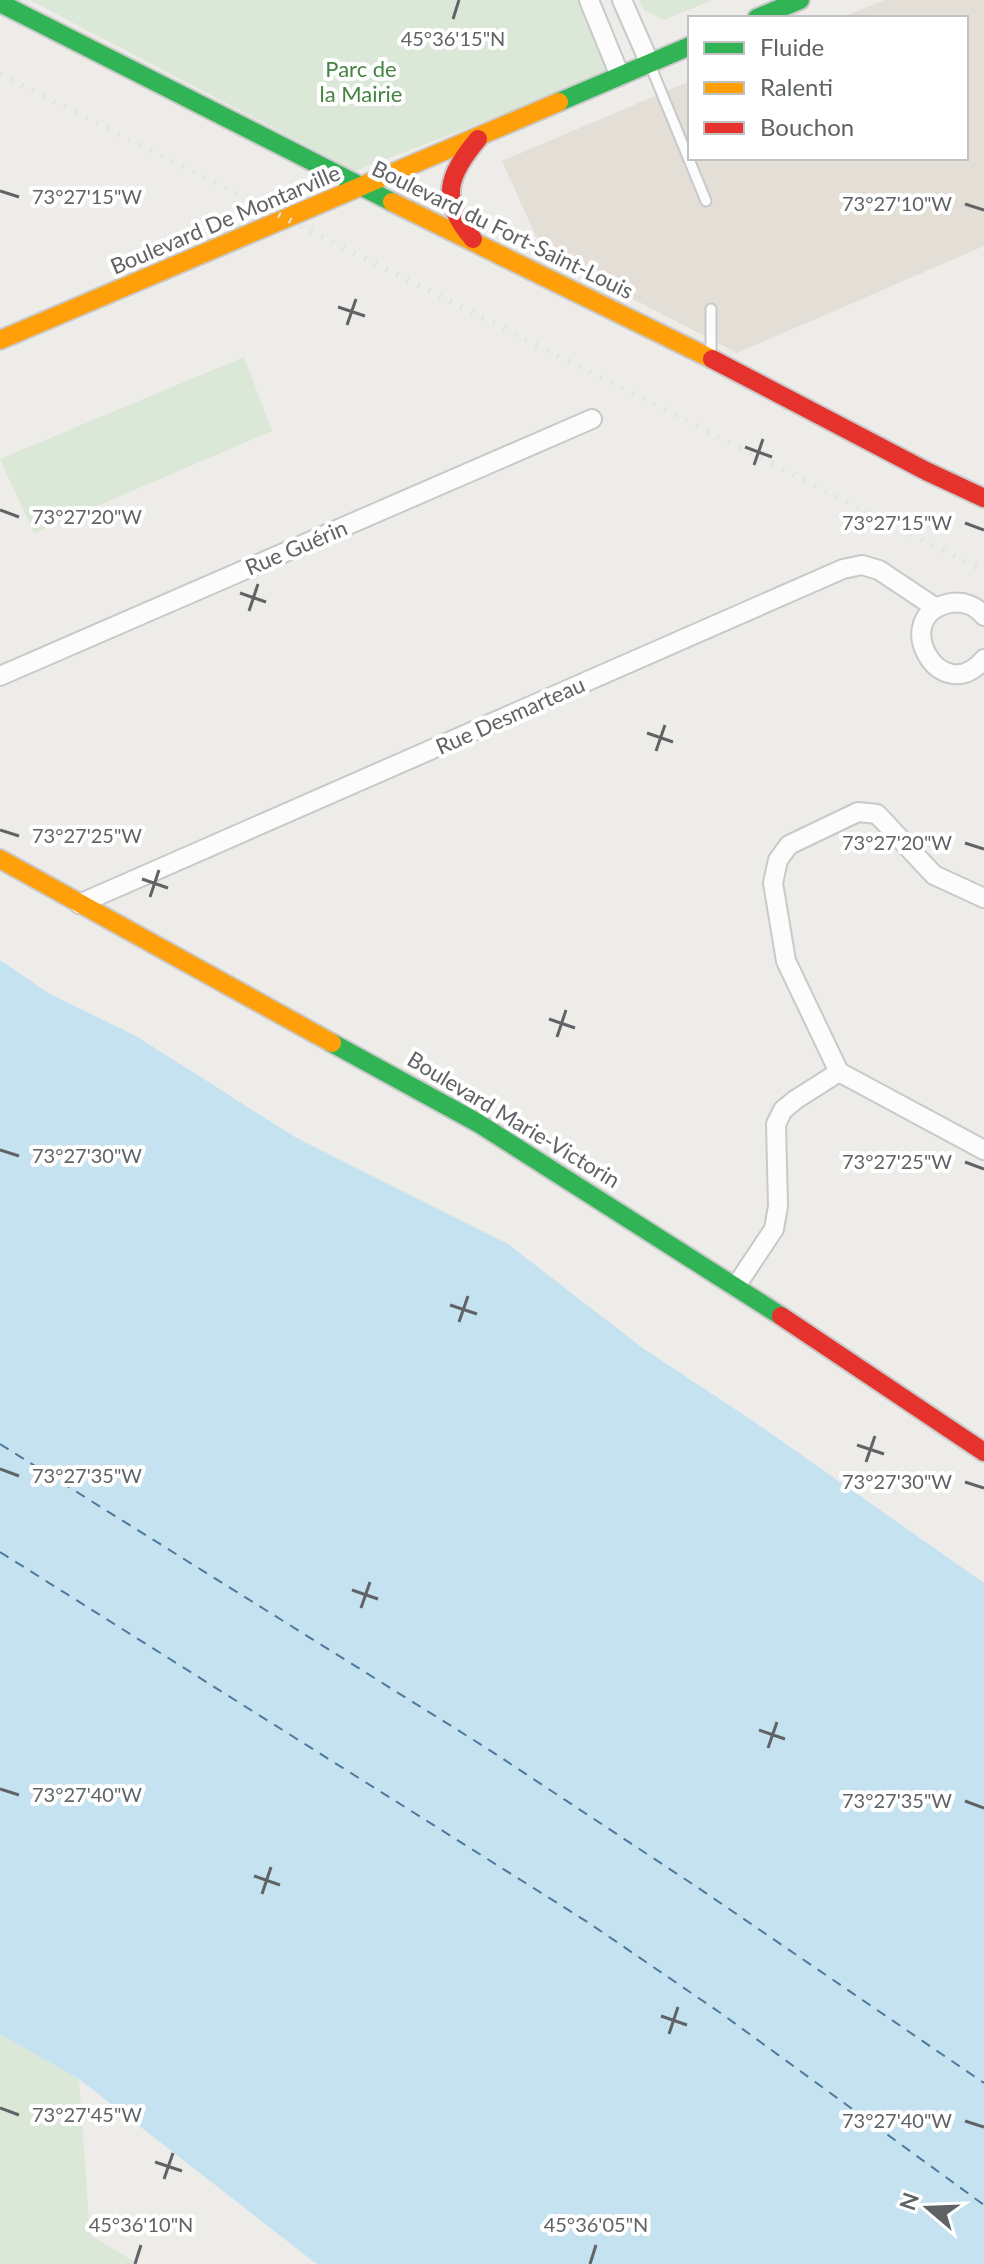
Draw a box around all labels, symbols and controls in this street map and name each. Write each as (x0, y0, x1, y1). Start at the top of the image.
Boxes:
legend (688, 16, 968, 160)
text: 45°36'15"N (401, 26, 505, 50)
text: Fluide (760, 32, 824, 61)
park label: Parc de la Mairie (320, 55, 402, 107)
text: Ralenti (760, 72, 833, 101)
text: Bouchon (760, 112, 854, 141)
street label: Boulevard du Fort-Saint-Louis (368, 154, 638, 304)
street label: Boulevard De Montarville (106, 158, 344, 280)
text: 73°27'15"W (32, 184, 142, 208)
text: 73°27'10"W (842, 191, 952, 215)
text: 73°27'20"W (32, 504, 142, 528)
text: 73°27'15"W (842, 510, 952, 534)
street label: Rue Guérin (241, 513, 351, 581)
street label: Rue Desmarteau (431, 670, 589, 760)
text: 73°27'25"W (32, 823, 142, 847)
text: 73°27'20"W (842, 830, 952, 854)
street label: Boulevard Marie-Victorin (403, 1045, 625, 1193)
text: 73°27'30"W (32, 1143, 142, 1167)
text: 73°27'25"W (842, 1149, 952, 1173)
text: 73°27'35"W (32, 1463, 142, 1487)
text: 73°27'30"W (842, 1469, 952, 1493)
text: 73°27'40"W (32, 1782, 142, 1806)
text: 73°27'35"W (842, 1788, 952, 1812)
text: 73°27'45"W (32, 2102, 142, 2126)
text: 73°27'40"W (842, 2108, 952, 2132)
north arrow (888, 2168, 968, 2248)
text: N (893, 2189, 924, 2214)
text: 45°36'10"N (89, 2212, 193, 2236)
text: 45°36'05"N (544, 2212, 648, 2236)

